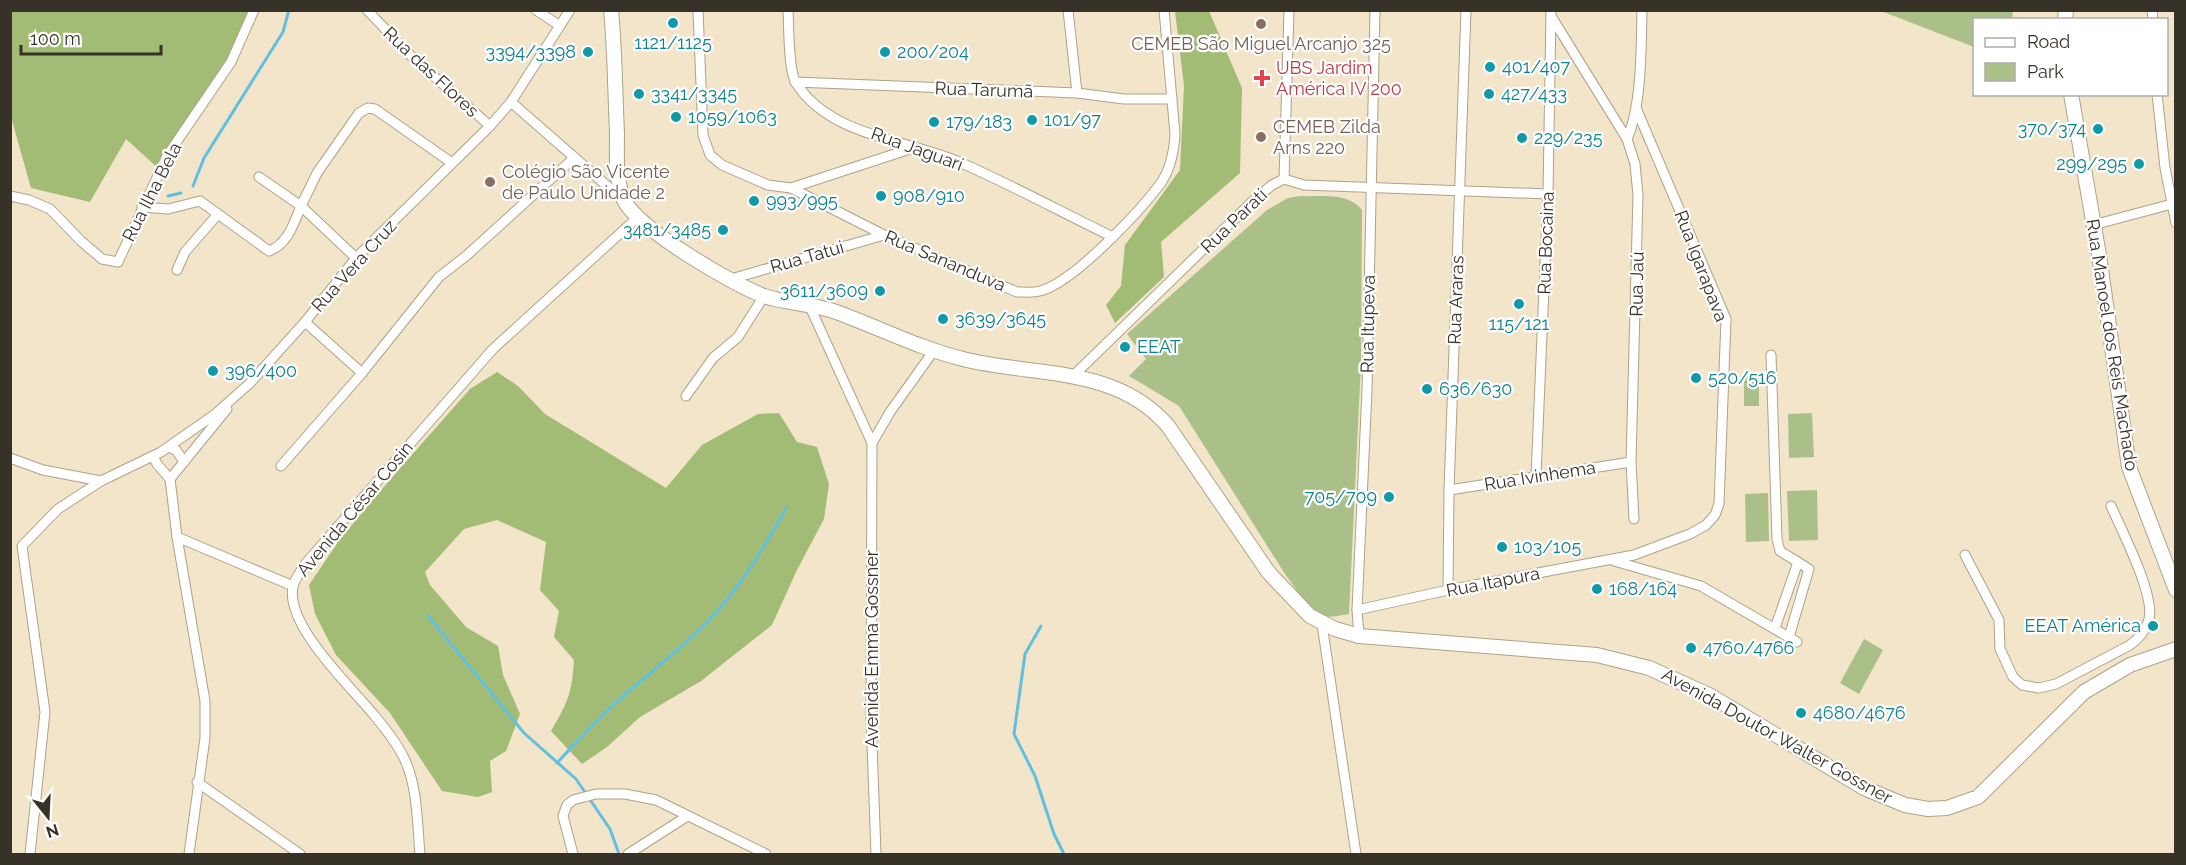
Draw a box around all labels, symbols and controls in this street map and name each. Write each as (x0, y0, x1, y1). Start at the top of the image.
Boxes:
marker: 1121/1125 (666, 16, 680, 30)
marker: CEMEB São Miguel Arcanjo 325 (1254, 17, 1268, 31)
scale bar (21, 18, 160, 56)
legend (1973, 18, 2168, 96)
street label: Rua das Flores (379, 22, 484, 121)
text: 100 m (30, 28, 81, 49)
text: Road (2027, 31, 2070, 52)
place label: 1121/1125 (634, 32, 712, 53)
place label: CEMEB São Miguel Arcanjo 325 (1131, 33, 1391, 54)
place label: 3394/3398 (486, 41, 576, 62)
place label: 200/204 (897, 41, 969, 62)
marker: 3394/3398 (581, 45, 595, 59)
marker: 200/204 (878, 45, 892, 59)
place label: 401/407 (1502, 56, 1570, 77)
place label: UBS Jardim América IV 200 (1276, 57, 1402, 99)
marker: 401/407 (1483, 60, 1497, 74)
text: Park (2027, 61, 2064, 82)
marker: UBS Jardim América IV 200 (1253, 69, 1271, 87)
street label: Rua Tarumã (934, 77, 1034, 102)
place label: 3341/3345 (651, 83, 737, 104)
place label: 427/433 (1501, 83, 1567, 104)
marker: 3341/3345 (632, 87, 646, 101)
marker: 427/433 (1482, 87, 1496, 101)
place label: 1059/1063 (688, 106, 777, 127)
place label: 101/97 (1044, 109, 1101, 130)
marker: 1059/1063 (669, 110, 683, 124)
place label: 179/183 (946, 111, 1012, 132)
marker: 101/97 (1025, 113, 1039, 127)
marker: 179/183 (927, 115, 941, 129)
place label: CEMEB Zilda Arns 220 (1273, 116, 1381, 158)
place label: 370/374 (2018, 118, 2086, 139)
street label: Rua Jaguarí (868, 122, 966, 175)
marker: 370/374 (2091, 122, 2105, 136)
place label: 229/235 (1534, 127, 1603, 148)
marker: CEMEB Zilda Arns 220 (1254, 130, 1268, 144)
marker: 229/235 (1515, 131, 1529, 145)
street label: Rua Ilha Bela (118, 139, 185, 245)
place label: 299/295 (2056, 153, 2127, 174)
marker: 299/295 (2132, 157, 2146, 171)
place label: Colégio São Vicente de Paulo Unidade 2 (502, 161, 670, 203)
marker: Colégio São Vicente de Paulo Unidade 2 (483, 175, 497, 189)
street label: Rua Parati (1196, 184, 1271, 257)
place label: 908/910 (893, 185, 965, 206)
marker: 908/910 (874, 189, 888, 203)
place label: 993/995 (766, 190, 838, 211)
street label: Rua Bocaina (1533, 191, 1558, 295)
marker: 993/995 (747, 194, 761, 208)
street label: Rua Igarapava (1671, 207, 1732, 325)
street label: Rua Vera Cruz (307, 215, 401, 316)
street label: Rua Manoel dos Reis Machado (2082, 217, 2143, 473)
place label: 3481/3485 (623, 219, 711, 240)
marker: 3481/3485 (716, 223, 730, 237)
street label: Rua Sananduva (882, 226, 1009, 295)
street label: Rua Tatui (768, 236, 846, 277)
street label: Rua Jaú (1625, 251, 1648, 317)
street label: Rua Araras (1443, 255, 1468, 345)
street label: Rua Itupeva (1356, 275, 1379, 373)
place label: 3611/3609 (780, 280, 868, 301)
marker: 3611/3609 (873, 284, 887, 298)
marker: 115/121 (1512, 297, 1526, 311)
place label: 3639/3645 (955, 308, 1046, 329)
marker: 3639/3645 (936, 312, 950, 326)
place label: 115/121 (1489, 313, 1550, 334)
place label: EEAT (1137, 336, 1181, 357)
marker: EEAT (1118, 340, 1132, 354)
place label: 396/400 (225, 360, 297, 381)
marker: 396/400 (206, 364, 220, 378)
place label: 520/516 (1708, 367, 1777, 388)
marker: 520/516 (1689, 371, 1703, 385)
place label: 636/630 (1439, 378, 1512, 399)
marker: 636/630 (1420, 382, 1434, 396)
street label: Avenida César Cosin (292, 437, 417, 580)
street label: Rua Ivinhema (1483, 456, 1597, 495)
place label: 705/709 (1305, 486, 1377, 507)
marker: 705/709 (1382, 490, 1396, 504)
place label: 103/105 (1514, 536, 1582, 557)
marker: 103/105 (1495, 540, 1509, 554)
street label: Avenida Emma Gossner (861, 549, 882, 748)
street label: Rua Itapura (1444, 562, 1541, 601)
place label: 168/164 (1609, 578, 1677, 599)
marker: 168/164 (1590, 582, 1604, 596)
place label: EEAT América (2024, 615, 2141, 636)
marker: EEAT América (2146, 619, 2160, 633)
place label: 4760/4766 (1703, 637, 1795, 658)
marker: 4760/4766 (1684, 641, 1698, 655)
street label: Avenida Doutor Walter Gossner (1658, 663, 1897, 808)
place label: 4680/4676 (1813, 702, 1906, 723)
marker: 4680/4676 (1794, 706, 1808, 720)
north arrow (18, 787, 78, 847)
text: N (44, 820, 61, 842)

